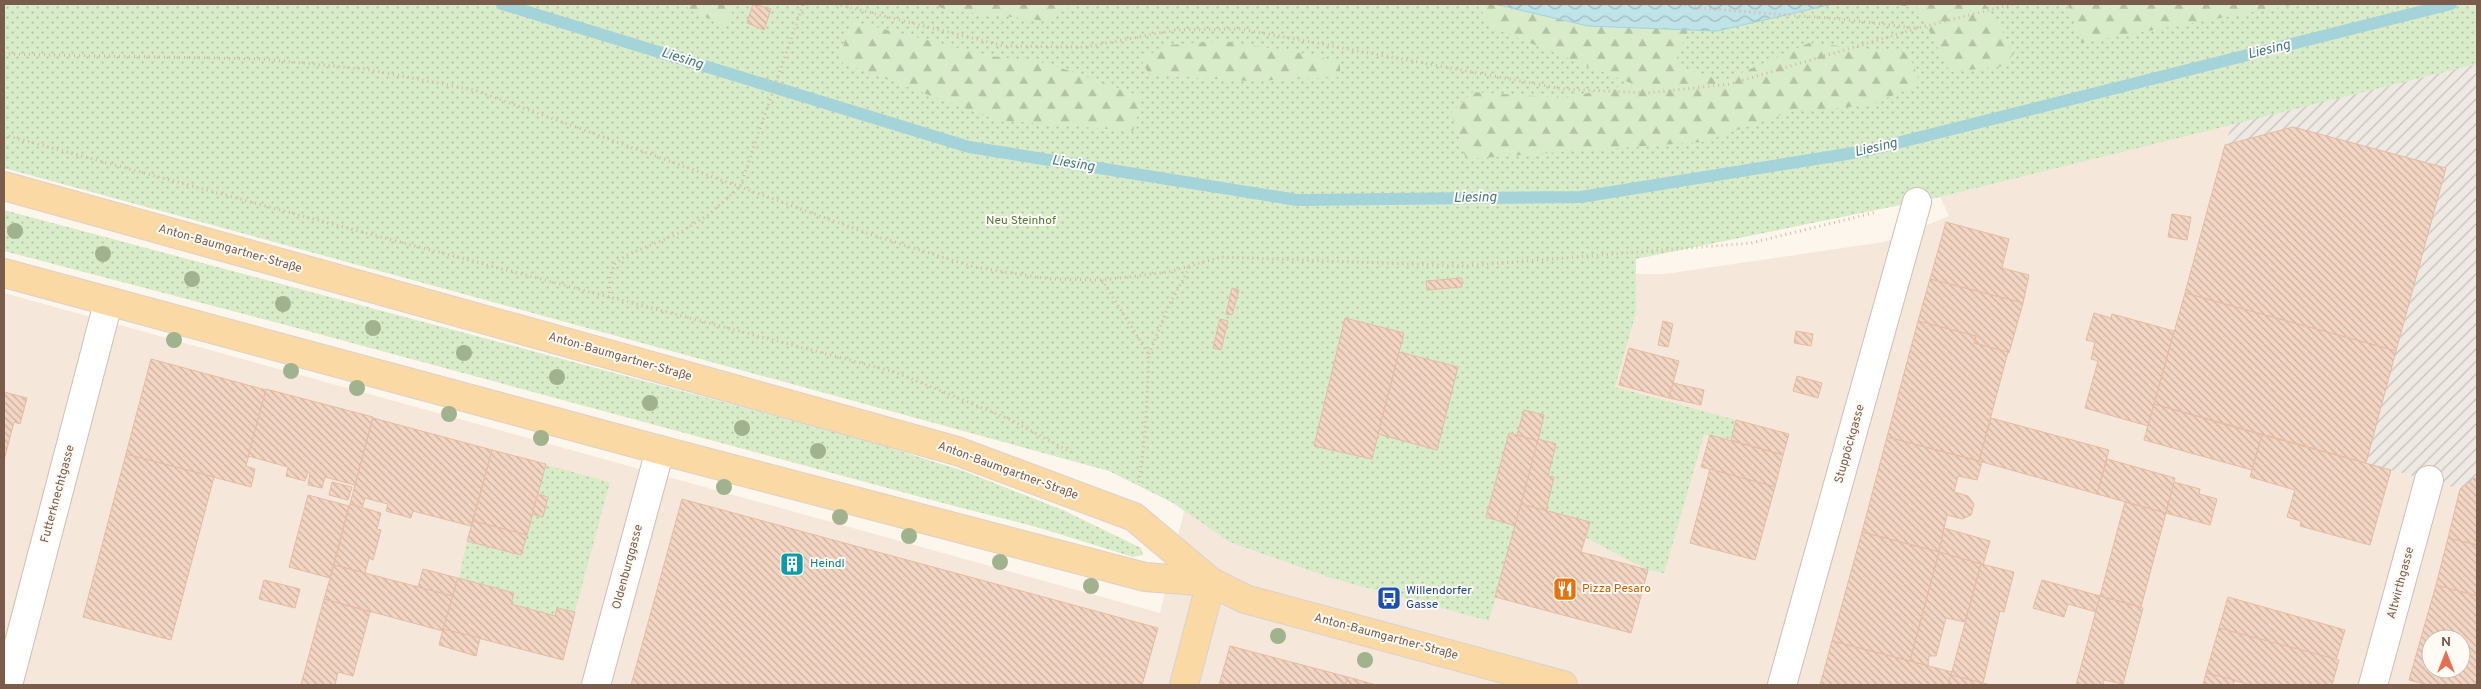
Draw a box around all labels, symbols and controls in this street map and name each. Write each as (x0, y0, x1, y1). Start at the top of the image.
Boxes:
water label: Liesing (2246, 36, 2292, 63)
water label: Liesing (659, 45, 705, 74)
water label: Liesing (1853, 135, 1899, 161)
water label: Liesing (1050, 152, 1096, 176)
water label: Liesing (1453, 189, 1497, 207)
park label: Neu Steinhof (986, 213, 1056, 229)
street label: Anton-Baumgartner-Straße (156, 221, 304, 277)
street label: Anton-Baumgartner-Straße (546, 329, 694, 385)
street label: Stuppöckgasse (1831, 403, 1869, 485)
street label: Anton-Baumgartner-Straße (936, 438, 1080, 504)
street label: Futterknechtgasse (37, 443, 79, 545)
street label: Oldenburggasse (609, 523, 647, 611)
street label: Altwirthgasse (2384, 545, 2418, 621)
building icon: Heindl (779, 551, 805, 577)
place label: Heindl (810, 556, 845, 572)
restaurant icon: Pizza Pesaro (1552, 576, 1578, 602)
place label: Pizza Pesaro (1582, 581, 1651, 597)
place label: Willendorfer Gasse (1406, 583, 1472, 613)
bus stop icon: Willendorfer Gasse (1376, 585, 1402, 611)
street label: Anton-Baumgartner-Straße (1312, 610, 1460, 664)
north arrow (2421, 629, 2471, 679)
text: N (2441, 634, 2451, 651)

